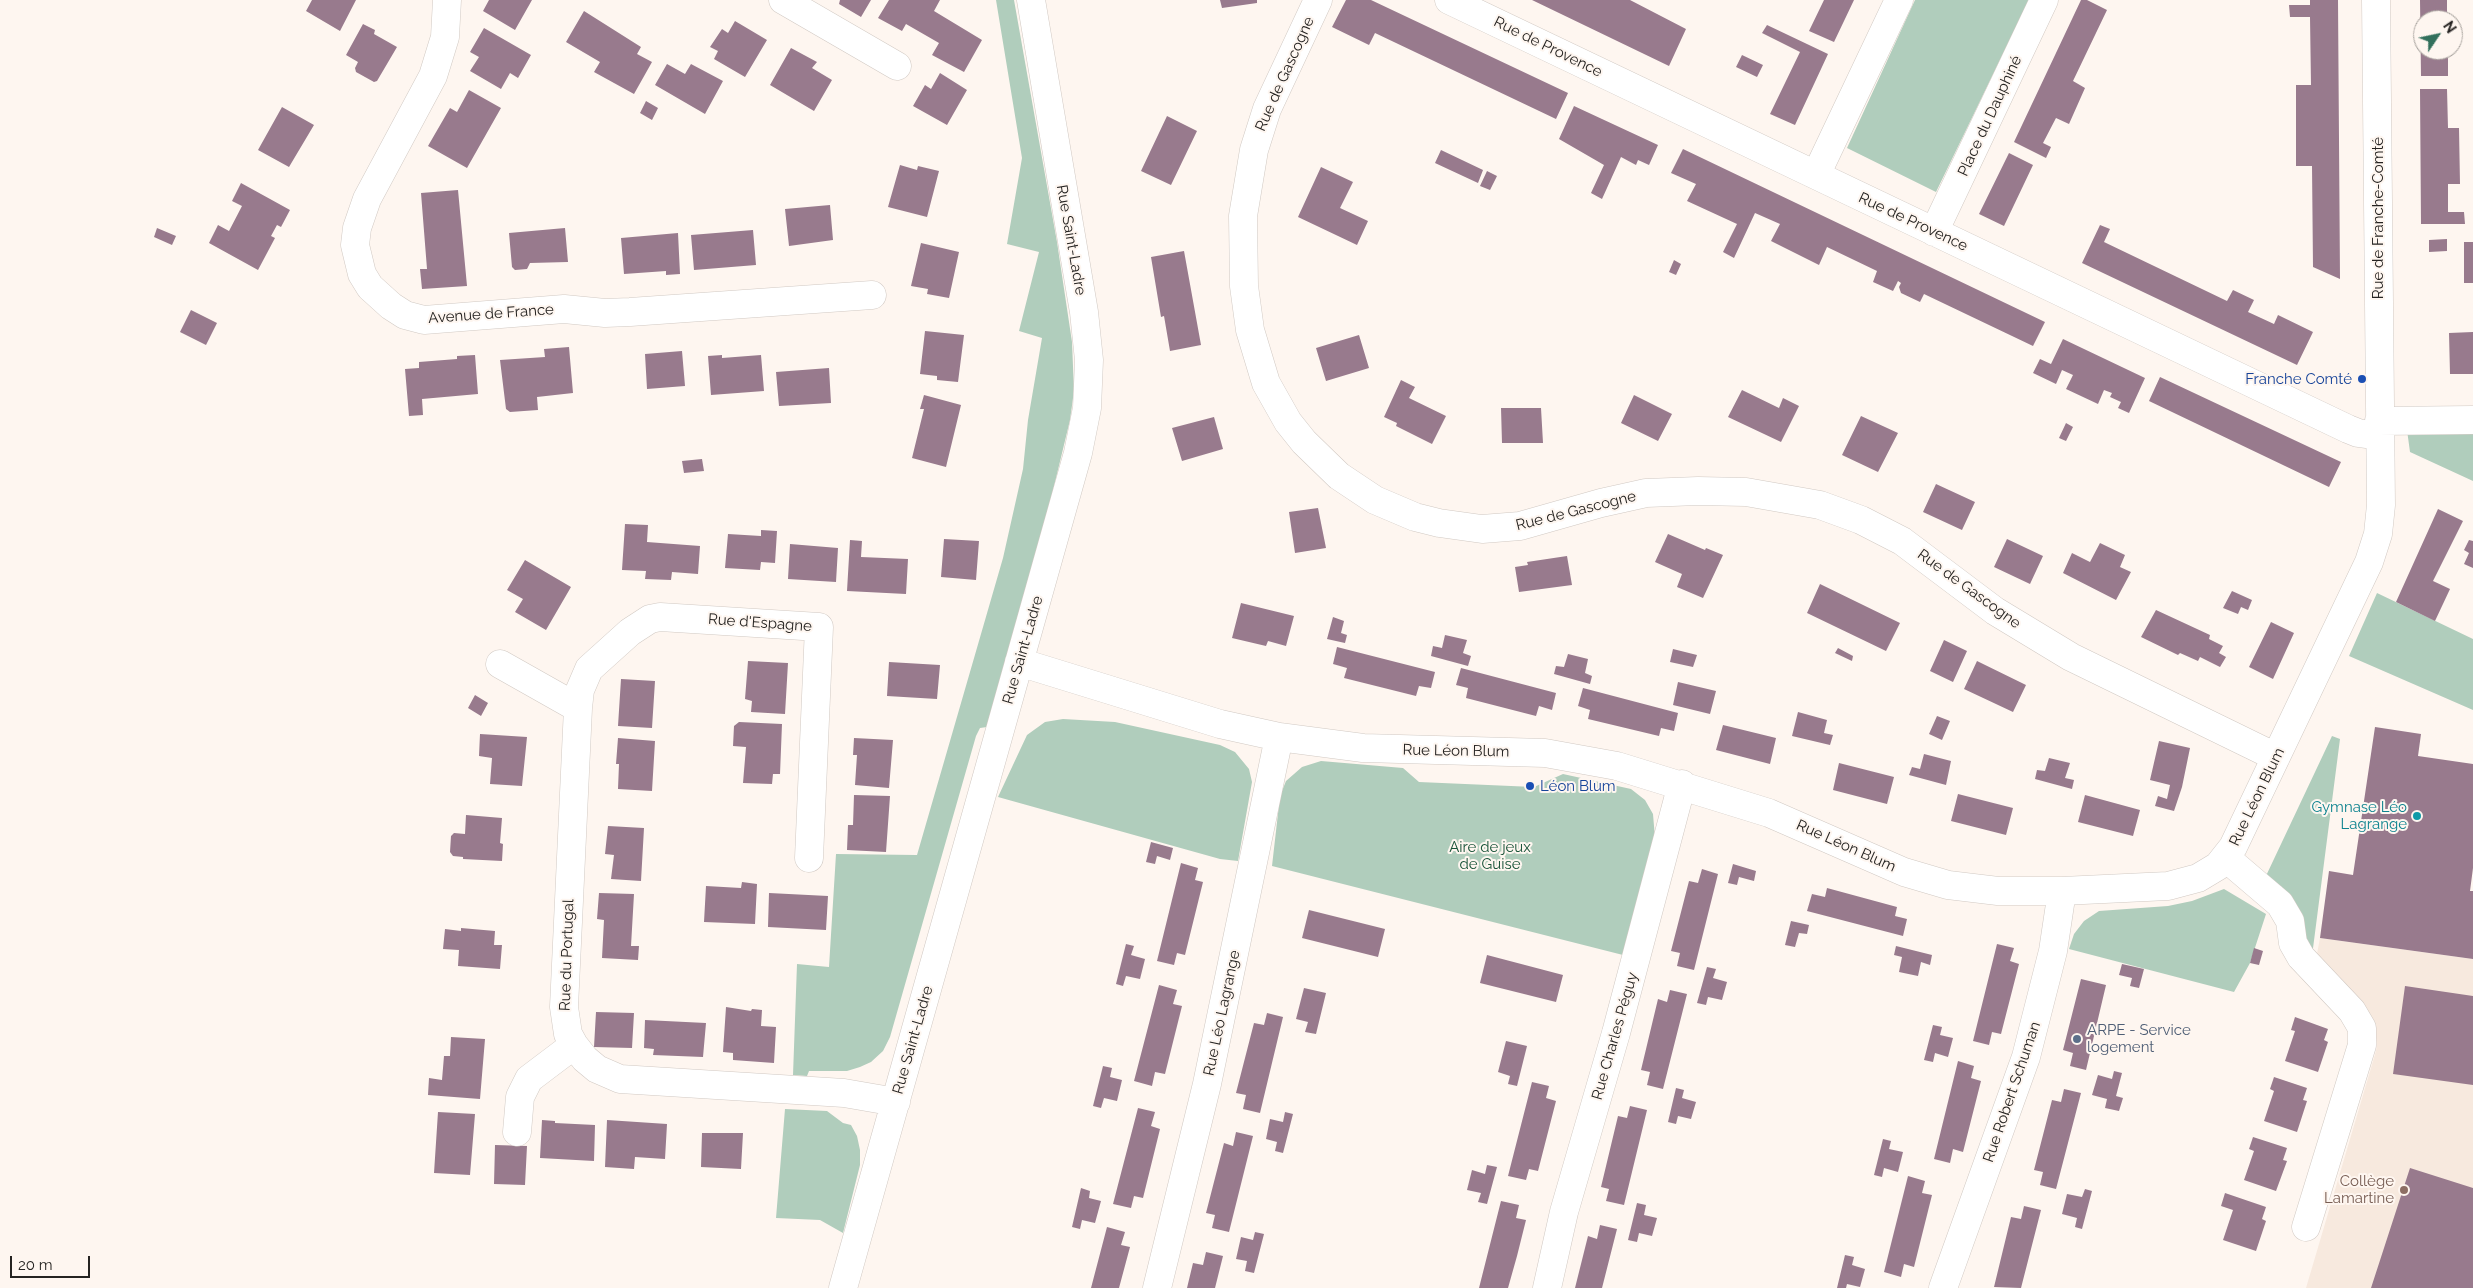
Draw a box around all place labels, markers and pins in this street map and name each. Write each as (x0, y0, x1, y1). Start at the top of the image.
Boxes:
place label: Franche Comté (2245, 370, 2352, 388)
marker: Franche Comté (2356, 373, 2368, 385)
place label: Léon Blum (1540, 777, 1616, 795)
marker: Léon Blum (1524, 780, 1536, 792)
place label: Gymnase Léo Lagrange (2311, 798, 2407, 833)
marker: Gymnase Léo Lagrange (2411, 810, 2423, 822)
place label: ARPE - Service logement (2087, 1021, 2191, 1056)
marker: ARPE - Service logement (2071, 1033, 2083, 1045)
place label: Collège Lamartine (2324, 1172, 2394, 1207)
marker: Collège Lamartine (2398, 1184, 2410, 1196)

